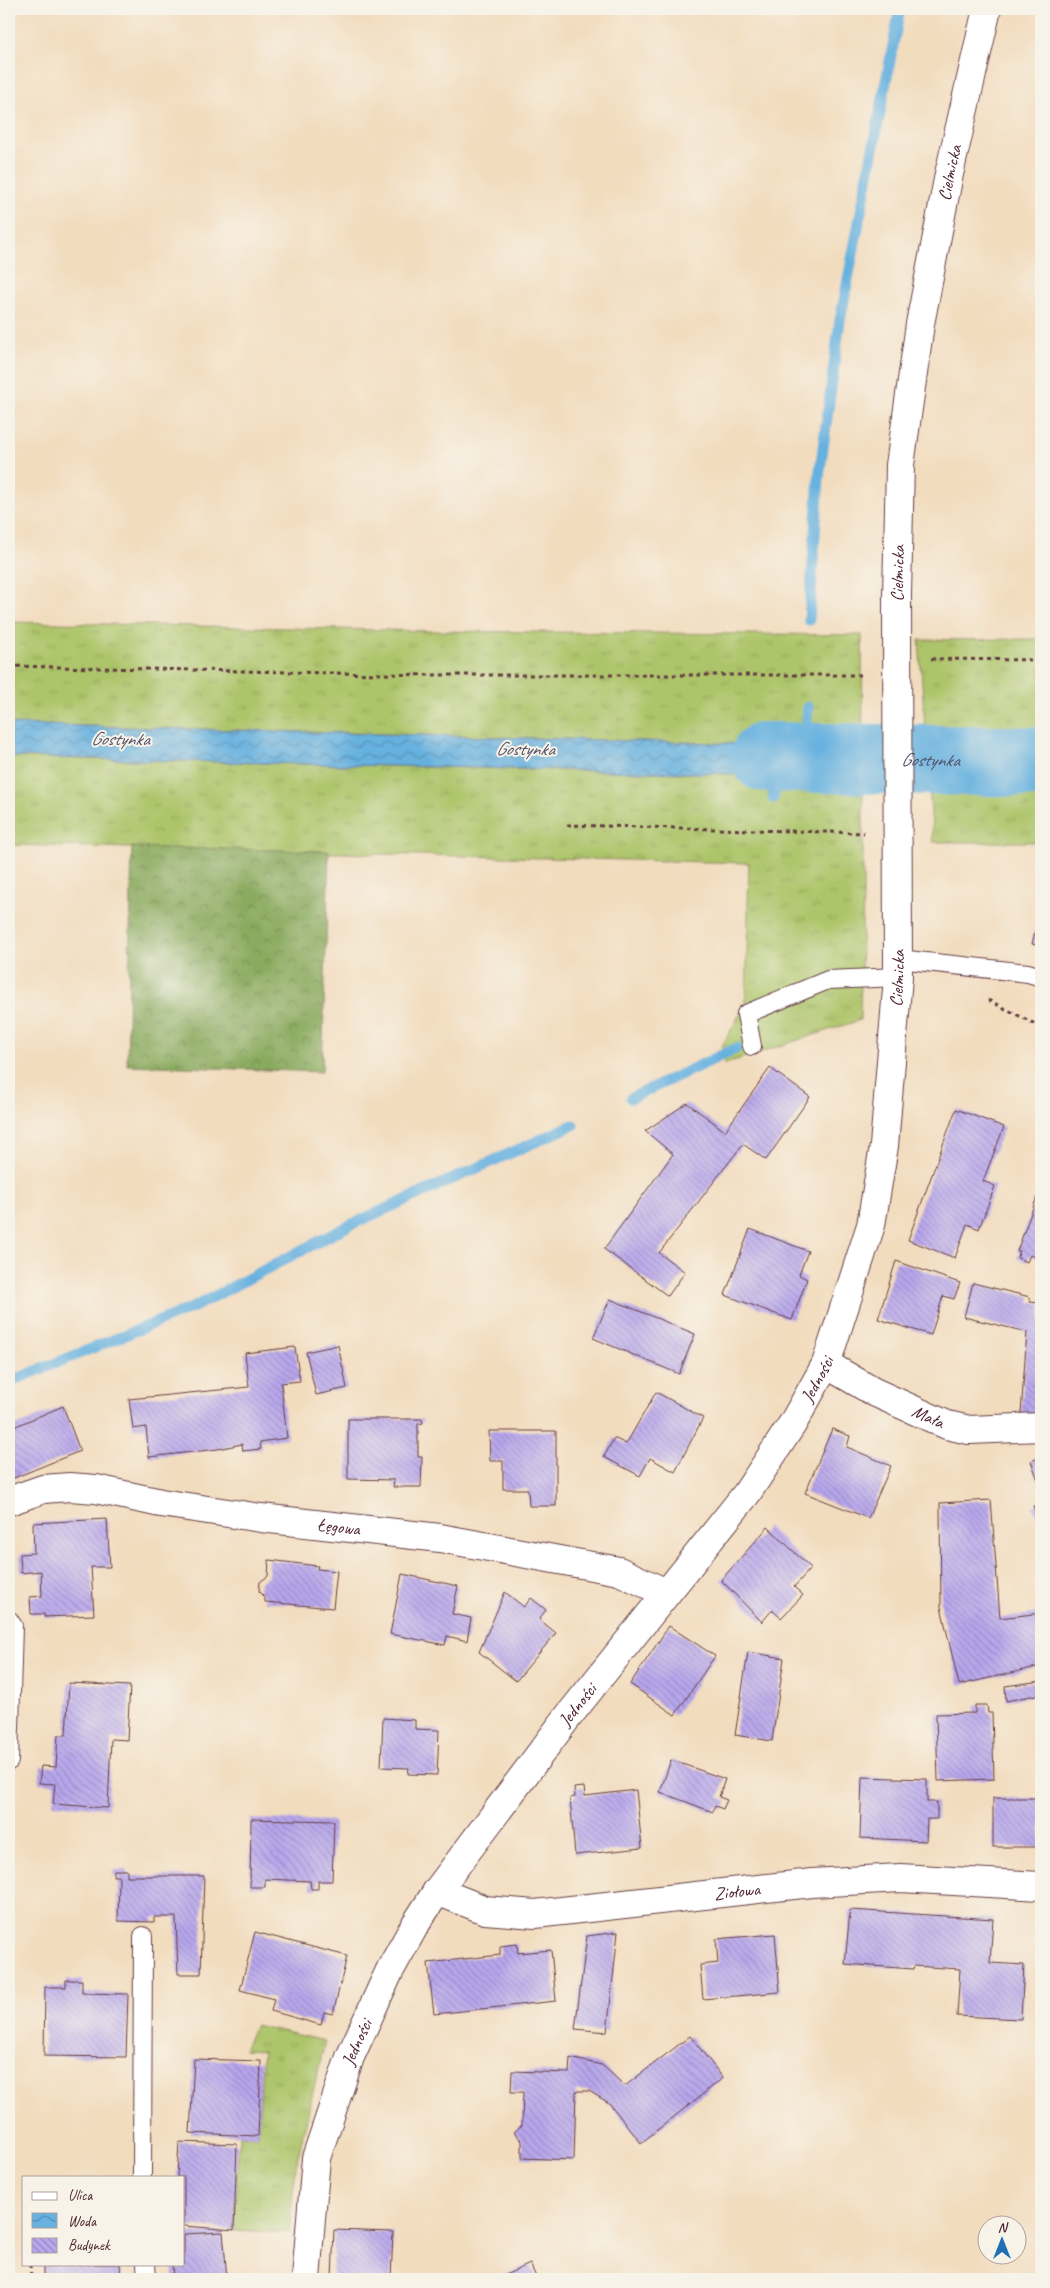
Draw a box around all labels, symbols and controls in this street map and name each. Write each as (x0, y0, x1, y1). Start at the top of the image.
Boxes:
street label: Cielmicka (933, 142, 967, 202)
street label: Cielmicka (886, 544, 909, 602)
water label: Gostynka (91, 726, 152, 752)
water label: Gostynka (496, 736, 557, 762)
water label: Gostynka (901, 747, 962, 773)
street label: Cielmicka (885, 949, 909, 1007)
street label: Jedności (795, 1352, 839, 1407)
street label: Mała (909, 1400, 949, 1434)
street label: Łęgowa (316, 1513, 363, 1540)
street label: Jedności (553, 1677, 603, 1731)
street label: Ziołowa (713, 1878, 763, 1905)
street label: Jedności (337, 2013, 378, 2069)
legend (22, 2176, 185, 2266)
text: Ulica (68, 2186, 93, 2205)
text: Woda (68, 2212, 97, 2231)
north arrow (978, 2216, 1028, 2266)
text: N (998, 2219, 1009, 2236)
text: Budynek (68, 2236, 111, 2255)

